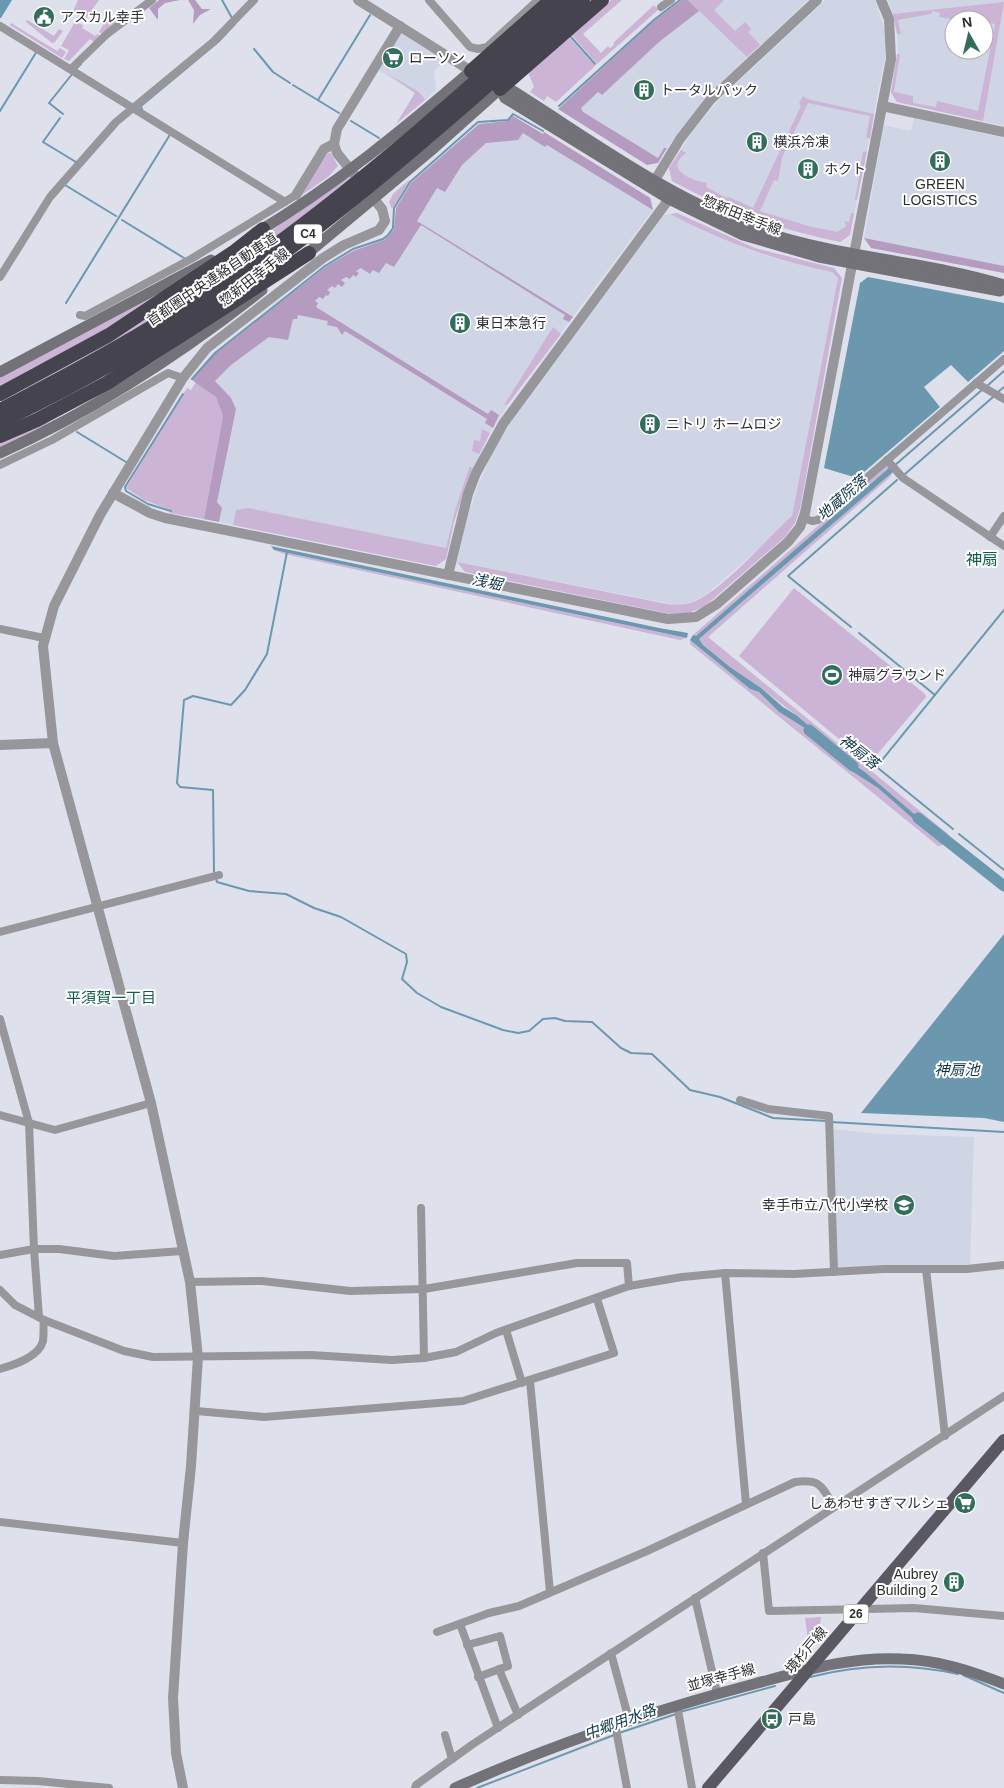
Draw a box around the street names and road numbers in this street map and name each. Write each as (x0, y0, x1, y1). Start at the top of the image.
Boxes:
street label: 惣新田幸手線 (700, 192, 784, 238)
road number: C4 (294, 224, 322, 243)
street label: 首都圏中央連絡自動車道 (144, 229, 280, 329)
street label: 惣新田幸手線 (216, 245, 292, 309)
road number: 26 (844, 1605, 868, 1624)
street label: 境杉戸線 (782, 1623, 830, 1677)
street label: 並塚幸手線 (685, 1660, 757, 1694)

